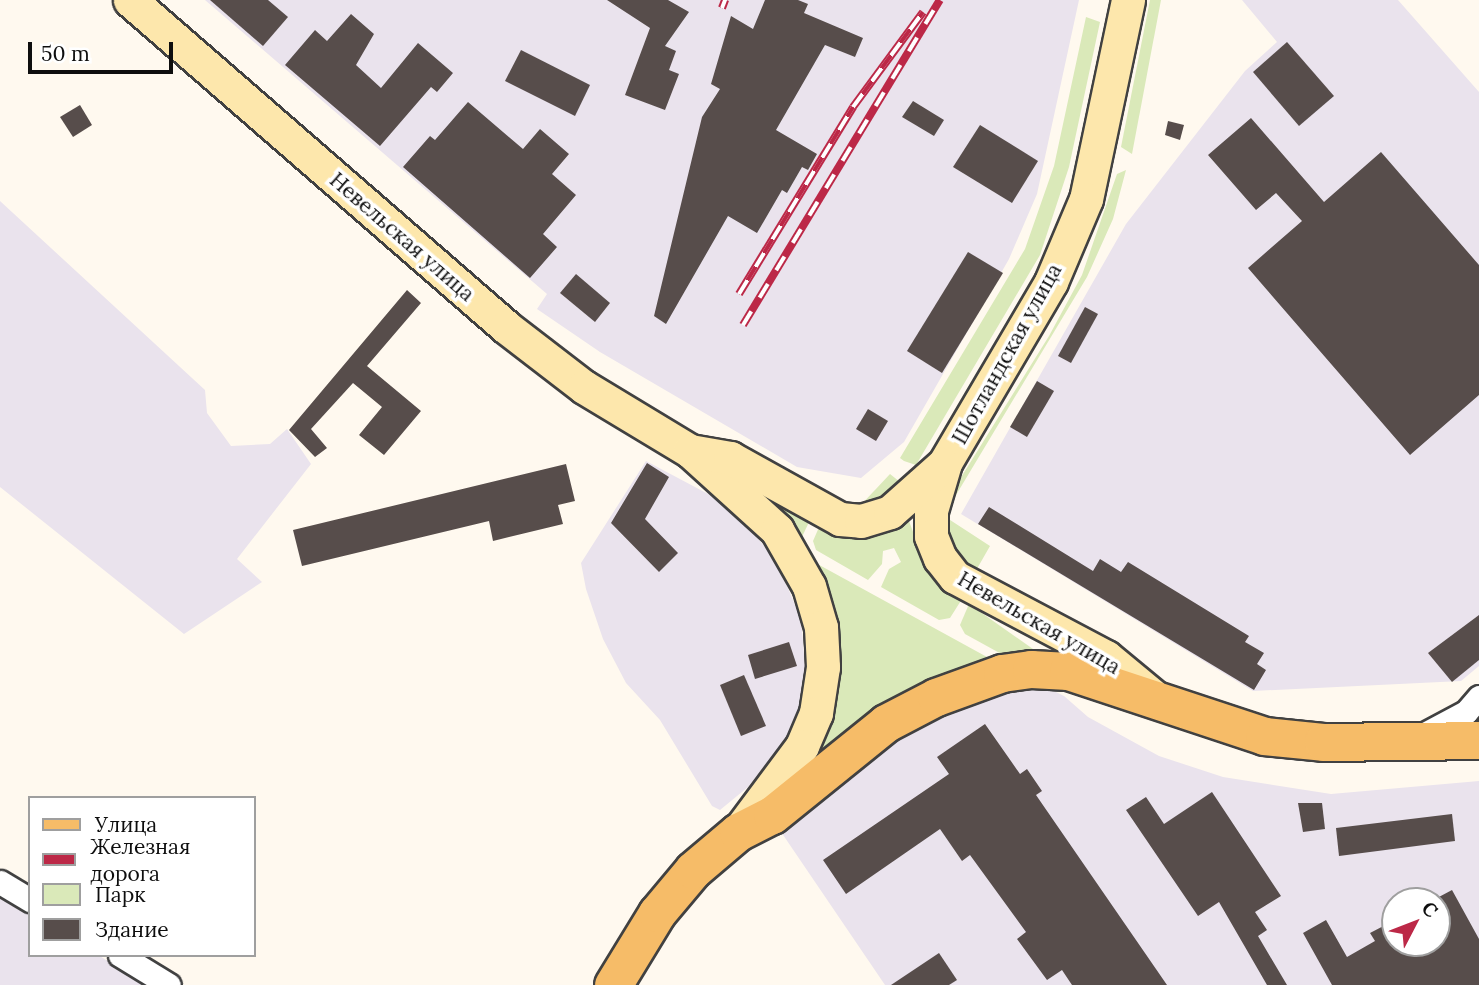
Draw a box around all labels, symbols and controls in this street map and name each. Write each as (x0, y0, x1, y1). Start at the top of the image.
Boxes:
scale bar (32, 28, 177, 72)
text: 50 m (41, 40, 90, 67)
street label: Невельская улица (325, 167, 479, 307)
street label: Шотландская улица (947, 259, 1067, 449)
street label: Невельская улица (953, 566, 1125, 680)
legend (28, 796, 256, 957)
text: Улица (95, 811, 157, 838)
text: Железная дорога (90, 833, 190, 887)
text: Парк (95, 881, 145, 908)
north arrow (1381, 887, 1451, 957)
text: С (1417, 896, 1443, 922)
text: Здание (95, 916, 169, 943)

